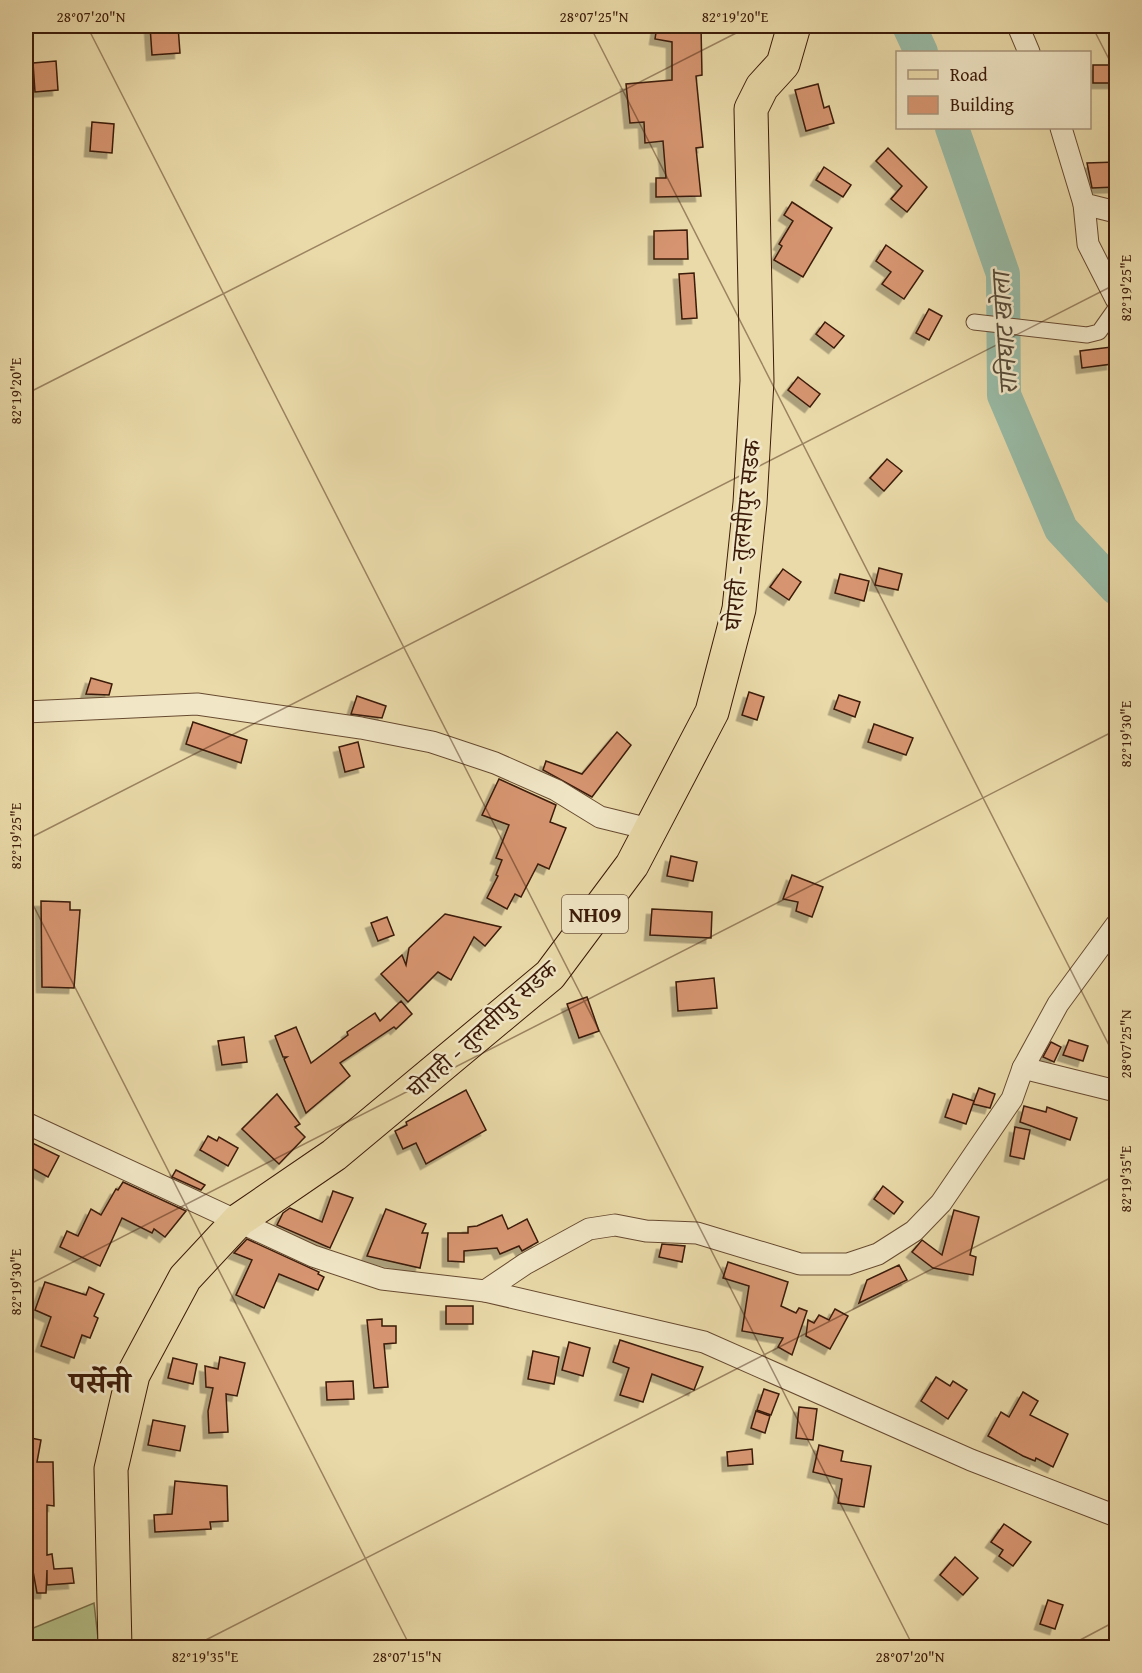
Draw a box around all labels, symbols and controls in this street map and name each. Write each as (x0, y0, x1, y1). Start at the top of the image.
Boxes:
text: 28°07'20"N (57, 6, 126, 27)
text: 28°07'25"N (560, 6, 629, 27)
text: 82°19'20"E (702, 6, 769, 27)
legend (896, 51, 1091, 129)
text: Road (950, 61, 988, 88)
text: Building (950, 91, 1014, 118)
text: 82°19'25"E (1115, 254, 1136, 321)
water label: रानिघाट खोला (980, 266, 1028, 397)
text: 82°19'20"E (5, 357, 26, 424)
street label: घोराही - तुलसीपुर सडक (714, 436, 770, 633)
text: 82°19'30"E (1115, 700, 1136, 767)
text: 82°19'25"E (5, 802, 26, 869)
road number: NH09 (562, 895, 628, 933)
street label: घोराही - तुलसीपुर सडक (398, 951, 566, 1107)
text: 28°07'25"N (1115, 1009, 1136, 1078)
text: 82°19'35"E (1115, 1145, 1136, 1212)
text: 82°19'30"E (5, 1248, 26, 1315)
district label: पर्सेनी (67, 1360, 133, 1404)
text: 82°19'35"E (172, 1646, 239, 1667)
text: 28°07'15"N (373, 1646, 442, 1667)
text: 28°07'20"N (876, 1646, 945, 1667)

